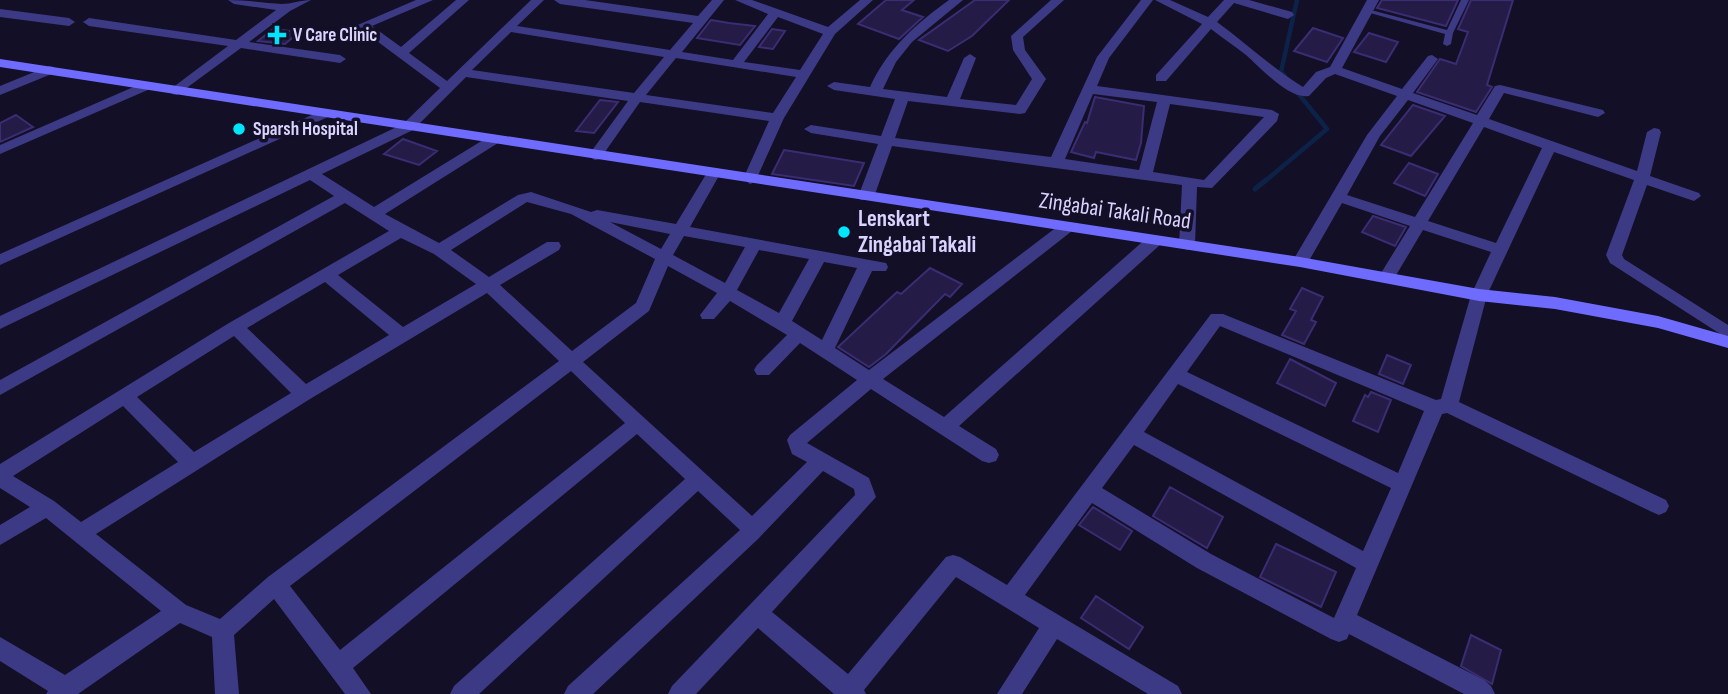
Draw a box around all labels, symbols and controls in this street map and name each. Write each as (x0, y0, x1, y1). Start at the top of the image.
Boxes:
place label: V Care Clinic (293, 24, 377, 47)
marker: V Care Clinic (267, 25, 287, 45)
place label: Sparsh Hospital (253, 118, 358, 141)
marker: Sparsh Hospital (231, 121, 247, 137)
street label: Zingabai Takali Road (1037, 186, 1193, 236)
place label: Lenskart Zingabai Takali (858, 205, 976, 259)
marker: Lenskart Zingabai Takali (836, 224, 852, 240)

